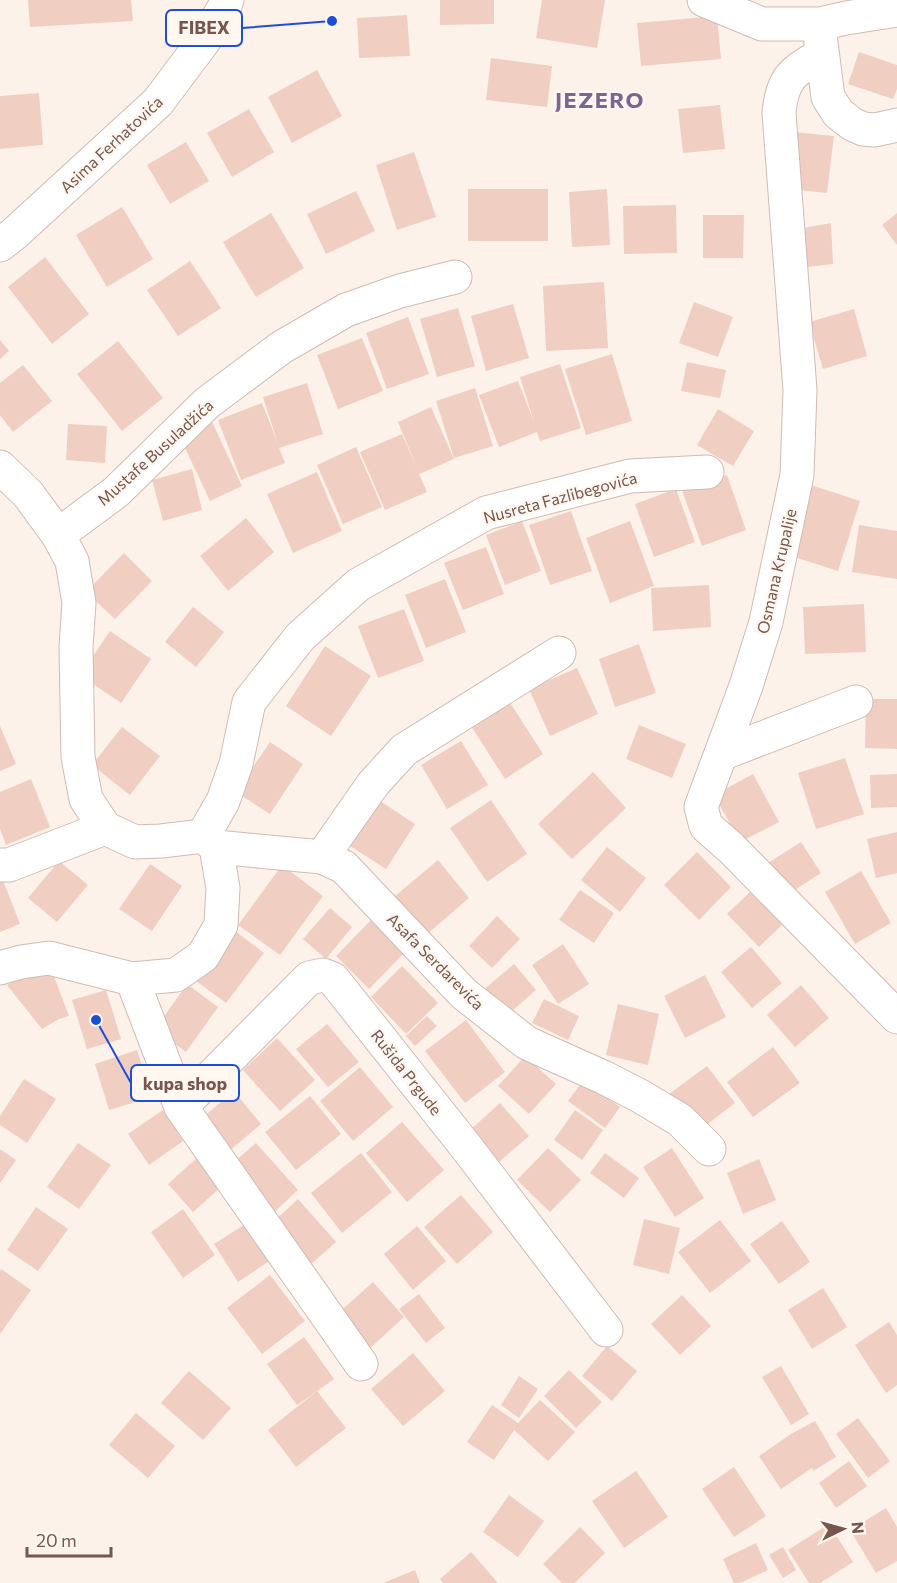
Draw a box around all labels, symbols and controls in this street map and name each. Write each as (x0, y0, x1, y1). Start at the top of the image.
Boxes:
callout: FIBEX (166, 10, 242, 46)
text: FIBEX (178, 16, 230, 38)
district label: JEZERO (555, 86, 645, 113)
street label: Asima Ferhatovića (56, 92, 166, 196)
street label: Mustafe Busuladžića (93, 395, 217, 509)
street label: Nusreta Fazlibegovića (481, 467, 639, 527)
street label: Osmana Krupalije (752, 507, 800, 635)
street label: Asafa Serdarevića (384, 909, 488, 1013)
street label: Rušida Prgude (368, 1025, 446, 1119)
callout: kupa shop (131, 1065, 239, 1101)
text: kupa shop (143, 1072, 228, 1094)
north arrow (813, 1499, 873, 1559)
scale bar (27, 1520, 111, 1558)
text: N (848, 1521, 868, 1534)
text: 20 m (36, 1529, 77, 1551)

